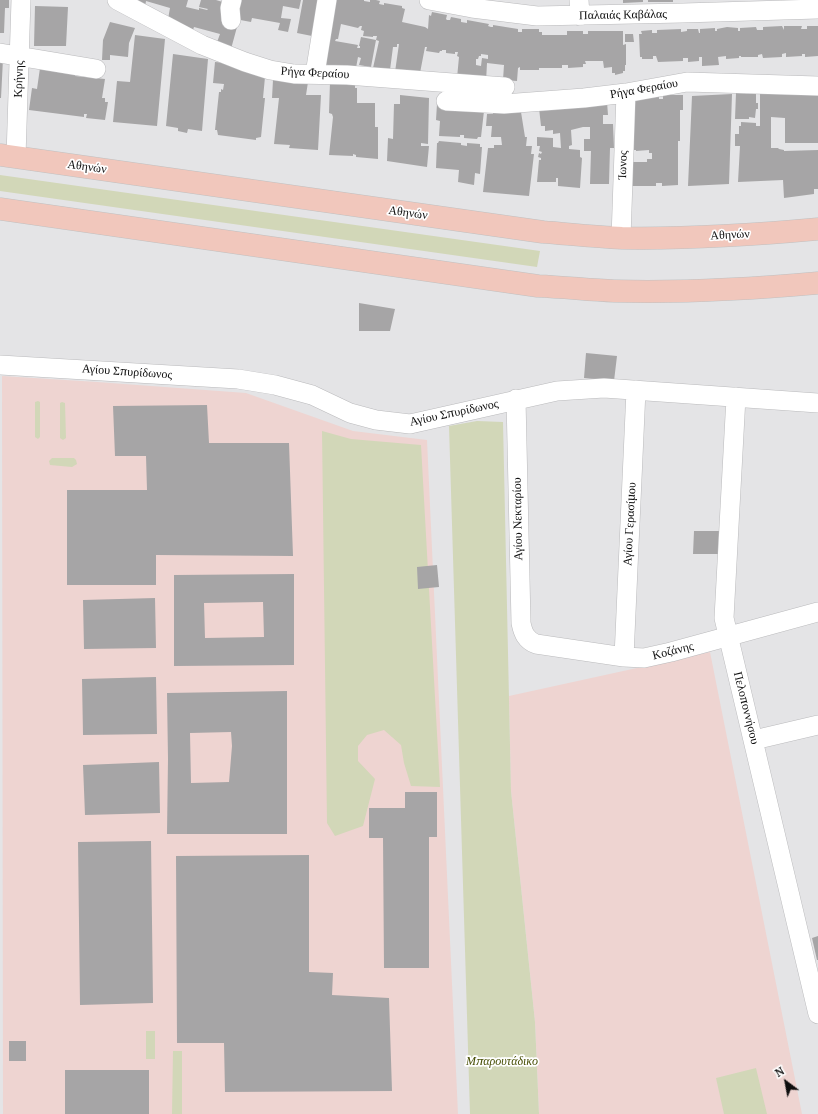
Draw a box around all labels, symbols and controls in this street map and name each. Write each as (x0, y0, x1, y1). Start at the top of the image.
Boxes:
street label: Παλαιάς Καβάλας (579, 7, 667, 23)
street label: Κρήνης (11, 60, 27, 98)
street label: Ρήγα Φεραίου (280, 64, 350, 82)
street label: Ρήγα Φεραίου (609, 76, 679, 102)
street label: Ίωνος (615, 150, 631, 180)
street label: Αθηνών (66, 157, 108, 177)
street label: Αθηνών (387, 203, 429, 223)
street label: Αθηνών (710, 227, 750, 243)
street label: Αγίου Σπυρίδωνος (81, 362, 173, 382)
street label: Αγίου Σπυρίδωνος (408, 397, 500, 429)
street label: Αγίου Νεκταρίου (510, 477, 526, 561)
street label: Αγίου Γερασίμου (621, 482, 639, 566)
street label: Κοζάνης (651, 639, 695, 663)
street label: Πελοποννήσου (730, 670, 762, 746)
park label: Μπαρουτάδικο (466, 1055, 538, 1069)
north arrow (766, 1062, 806, 1102)
text: N (772, 1064, 787, 1080)

